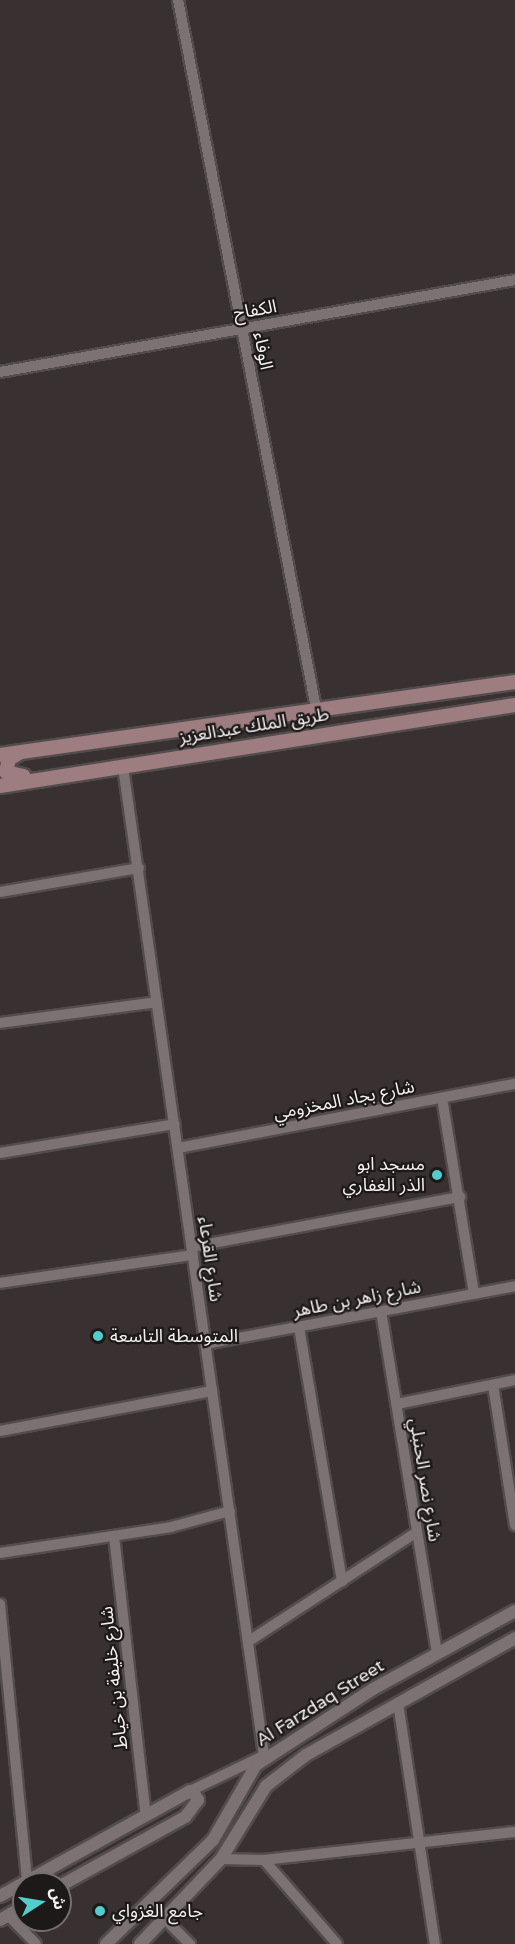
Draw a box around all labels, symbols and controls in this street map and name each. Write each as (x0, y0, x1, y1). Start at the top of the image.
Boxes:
street label: الكفاح (232, 296, 278, 324)
street label: الوفاء (249, 330, 277, 372)
street label: طريق الملك عبدالعزيز (177, 703, 331, 749)
street label: شارع بجاد المخزومي (272, 1076, 416, 1124)
place label: مسجد ابو الذر الغفاري (342, 1154, 425, 1196)
marker: مسجد ابو الذر الغفاري (430, 1168, 444, 1182)
street label: شارع القرعاء (193, 1215, 227, 1303)
street label: شارع زاهر بن طاهر (291, 1276, 423, 1322)
place label: المتوسطة التاسعة (110, 1325, 238, 1347)
marker: المتوسطة التاسعة (91, 1329, 105, 1343)
street label: شارع نصر الحنبلي (405, 1417, 445, 1543)
street label: شارع خليفة بن خياط (96, 1605, 132, 1751)
street label: Al Farzdaq Street (252, 1655, 388, 1751)
north arrow (12, 1872, 72, 1932)
text: ش (46, 1886, 70, 1911)
place label: جامع الغزواي (112, 1900, 203, 1922)
marker: جامع الغزواي (93, 1904, 107, 1918)

